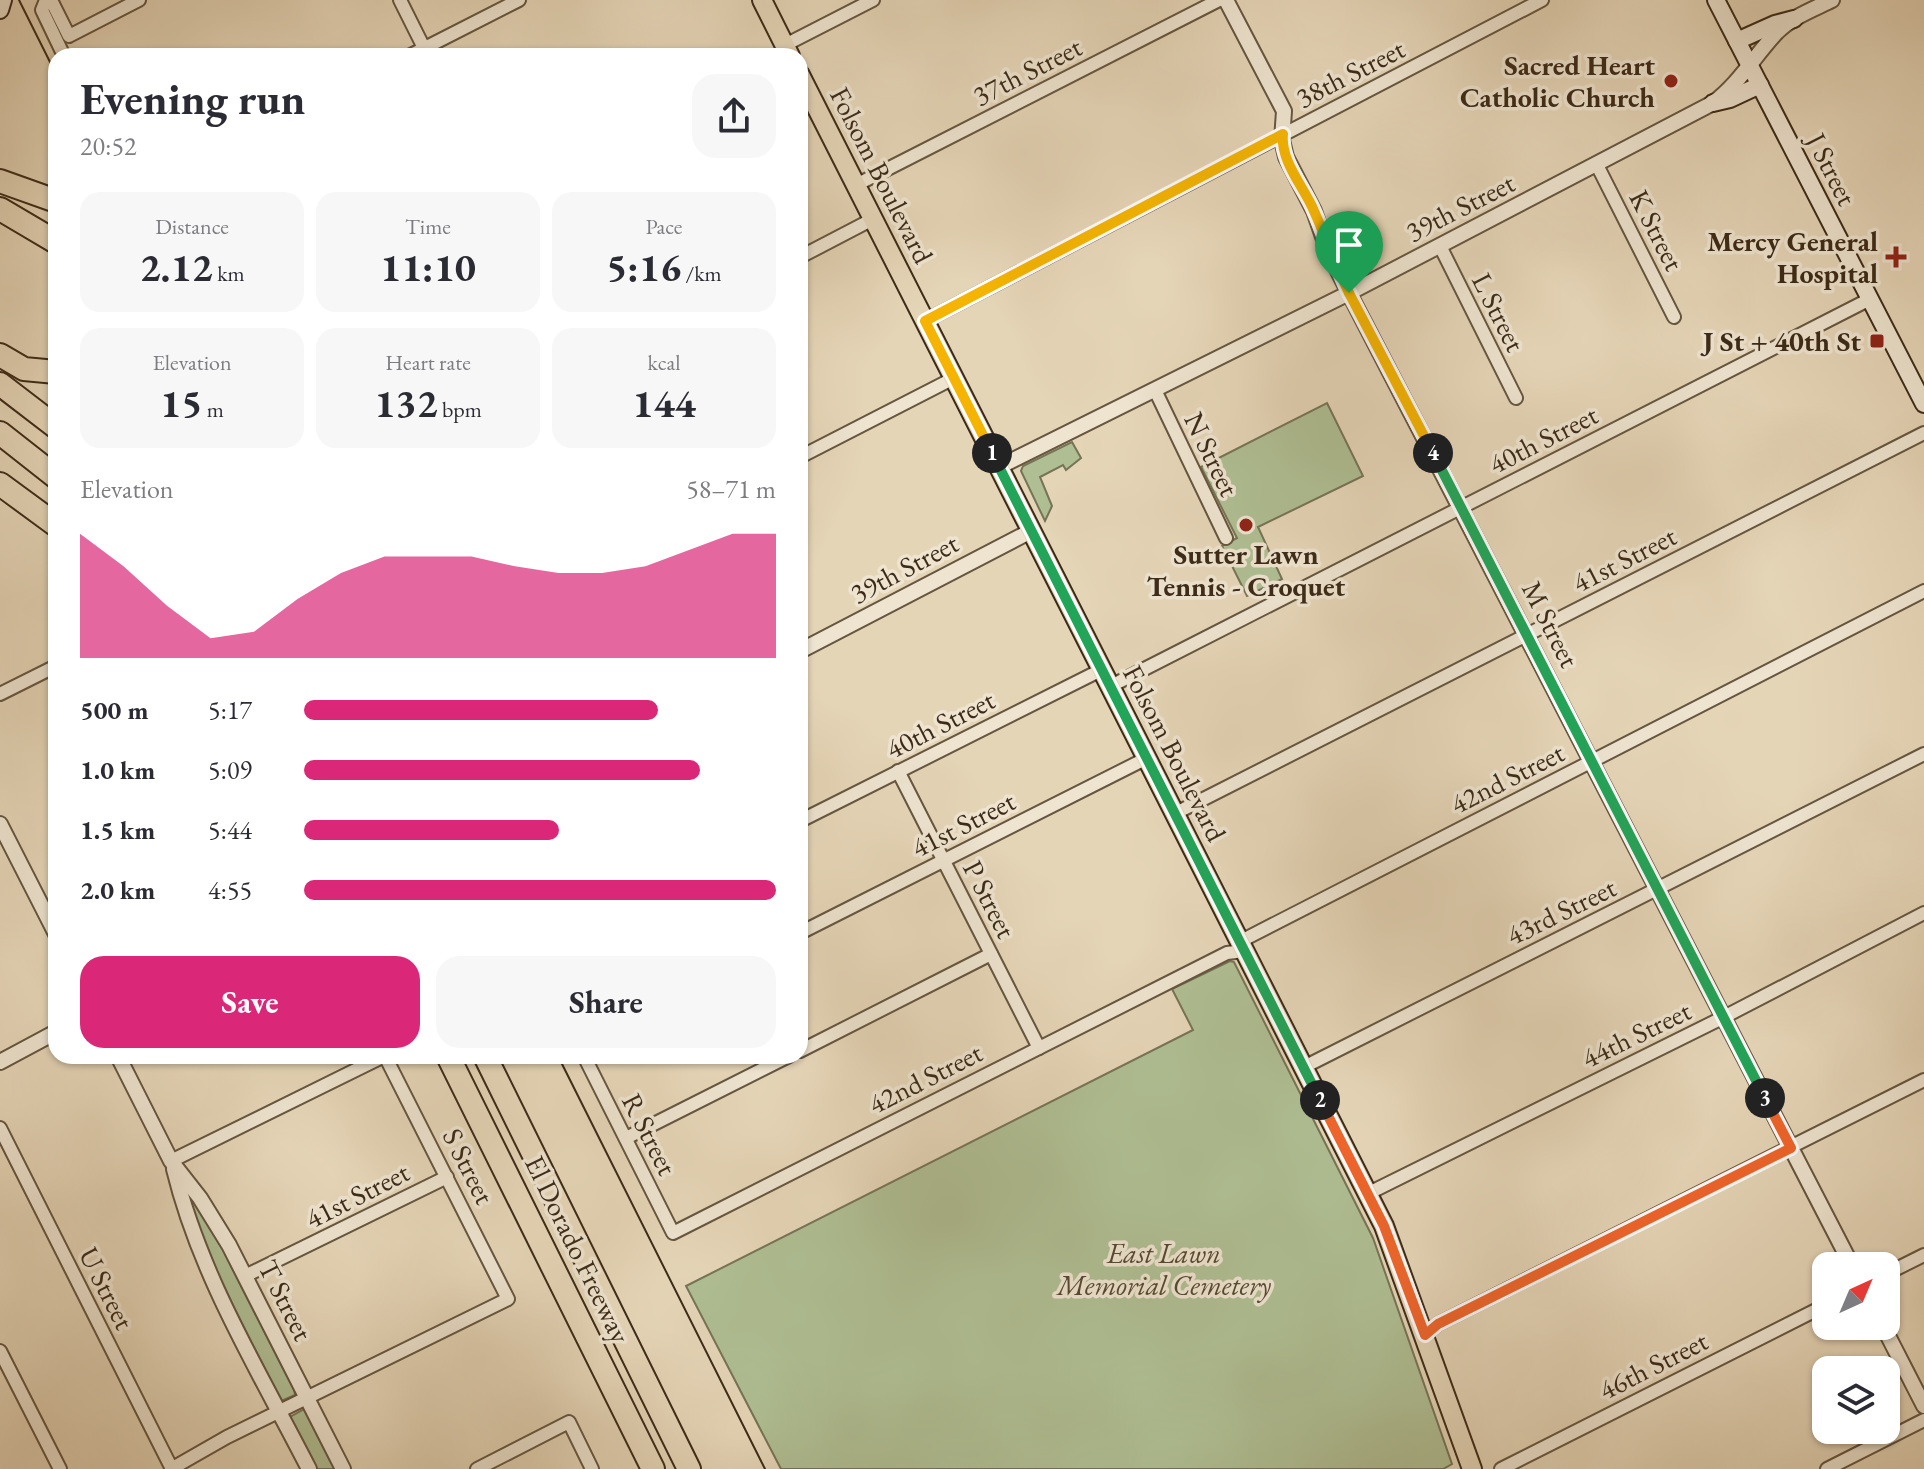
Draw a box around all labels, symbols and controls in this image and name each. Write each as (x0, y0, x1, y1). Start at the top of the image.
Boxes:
street label: 37th Street (967, 28, 1088, 114)
street label: 38th Street (1290, 30, 1411, 116)
place label: Sacred Heart Catholic Church (1460, 47, 1655, 115)
text: Evening run (80, 70, 305, 127)
marker: Sacred Heart Catholic Church (1662, 72, 1680, 90)
button: share (692, 74, 776, 158)
street label: Folsom Boulevard (822, 81, 942, 270)
street label: J Street (1798, 125, 1866, 211)
text: 20:52 (80, 129, 136, 163)
street label: 39th Street (1400, 164, 1521, 250)
street label: K Street (1621, 183, 1693, 277)
pin (1315, 211, 1383, 293)
text: Distance (155, 212, 229, 241)
text: Time (405, 212, 451, 241)
text: Pace (646, 212, 682, 241)
icon: arrive (1327, 223, 1371, 267)
place label: Mercy General Hospital (1707, 223, 1878, 291)
text: 2.12 (139, 241, 213, 293)
text: 11:10 (380, 241, 476, 293)
text: 5:16 (606, 241, 681, 293)
marker: Mercy General Hospital (1885, 246, 1907, 268)
text: km (213, 259, 245, 288)
text: /km (681, 259, 722, 288)
street label: L Street (1464, 267, 1534, 358)
place label: J St + 40th St (1700, 323, 1861, 359)
marker: J St + 40th St (1868, 332, 1886, 350)
text: Elevation (152, 348, 232, 377)
text: Heart rate (385, 348, 471, 377)
text: kcal (647, 348, 681, 377)
text: 15 (160, 377, 202, 429)
text: 132 (374, 377, 438, 429)
text: 144 (632, 377, 696, 429)
text: m (202, 395, 224, 424)
text: bpm (438, 395, 482, 424)
street label: 40th Street (1483, 396, 1604, 482)
street label: N Street (1176, 406, 1248, 502)
pin: 1 (972, 433, 1012, 473)
pin: 4 (1413, 433, 1453, 473)
text: 1 (986, 438, 998, 467)
text: 4 (1427, 438, 1439, 467)
text: Elevation (80, 472, 174, 506)
text: 58–71 m (686, 472, 776, 506)
marker: Sutter Lawn Tennis - Croquet (1237, 516, 1255, 534)
street label: 41st Street (1566, 517, 1682, 600)
street label: 39th Street (844, 524, 964, 611)
place label: Sutter Lawn Tennis - Croquet (1147, 536, 1346, 604)
street label: M Street (1514, 575, 1588, 673)
street label: Folsom Boulevard (1115, 659, 1235, 848)
street label: 40th Street (880, 681, 1001, 767)
text: 500 m (80, 693, 148, 727)
text: 5:17 (208, 693, 252, 727)
street label: 42nd Street (1444, 734, 1570, 822)
text: 1.0 km (80, 753, 155, 787)
text: 5:09 (208, 753, 252, 787)
street label: 41st Street (905, 782, 1021, 865)
text: 1.5 km (80, 813, 155, 847)
text: 5:44 (208, 813, 252, 847)
street label: P Street (955, 854, 1025, 944)
street label: 43rd Street (1500, 869, 1622, 953)
text: 2.0 km (80, 873, 155, 907)
text: 4:55 (208, 873, 252, 907)
button: Save (80, 956, 420, 1048)
button: Share (436, 956, 776, 1048)
street label: 44th Street (1575, 992, 1697, 1076)
street label: 42nd Street (862, 1034, 988, 1122)
pin: 3 (1745, 1078, 1785, 1118)
pin: 2 (1300, 1080, 1340, 1120)
text: 3 (1759, 1083, 1771, 1112)
text: 2 (1314, 1085, 1326, 1114)
street label: R Street (614, 1087, 686, 1181)
street label: S Street (435, 1122, 503, 1210)
street label: El Dorado Freeway (517, 1149, 639, 1349)
street label: 41st Street (299, 1153, 415, 1236)
park label: East Lawn Memorial Cemetery (1055, 1235, 1272, 1303)
street label: U Street (71, 1241, 143, 1335)
north arrow (1812, 1252, 1900, 1340)
map controls (1812, 1252, 1900, 1444)
street label: T Street (250, 1254, 322, 1347)
street label: 46th Street (1593, 1322, 1714, 1408)
button: layers (1812, 1356, 1900, 1444)

